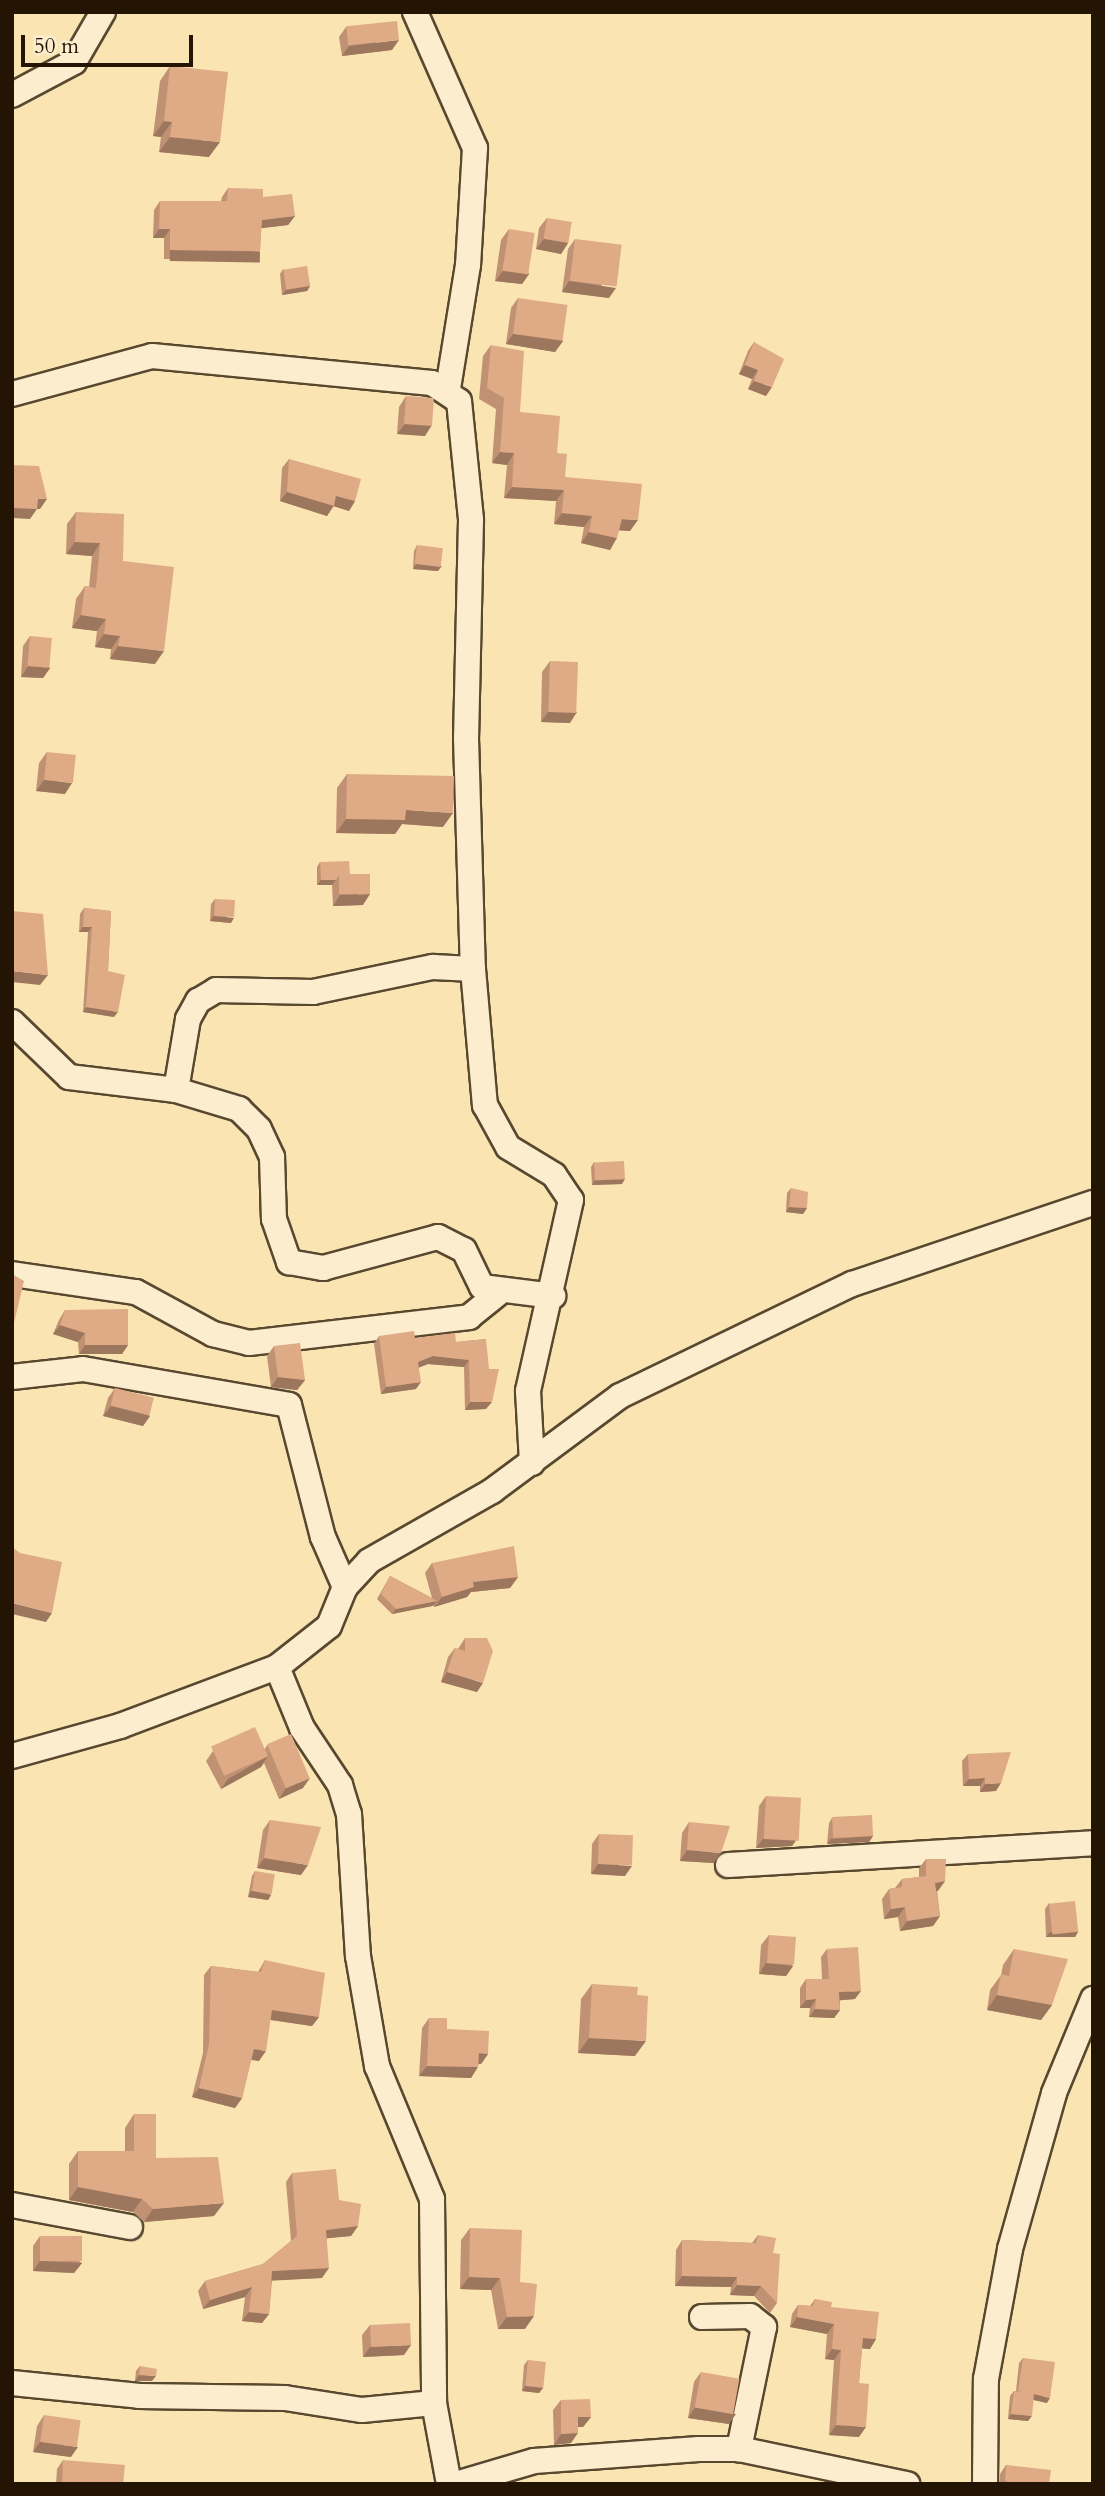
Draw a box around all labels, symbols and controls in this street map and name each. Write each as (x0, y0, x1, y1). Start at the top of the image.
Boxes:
scale bar (24, 21, 196, 65)
text: 50 m (34, 32, 79, 61)

